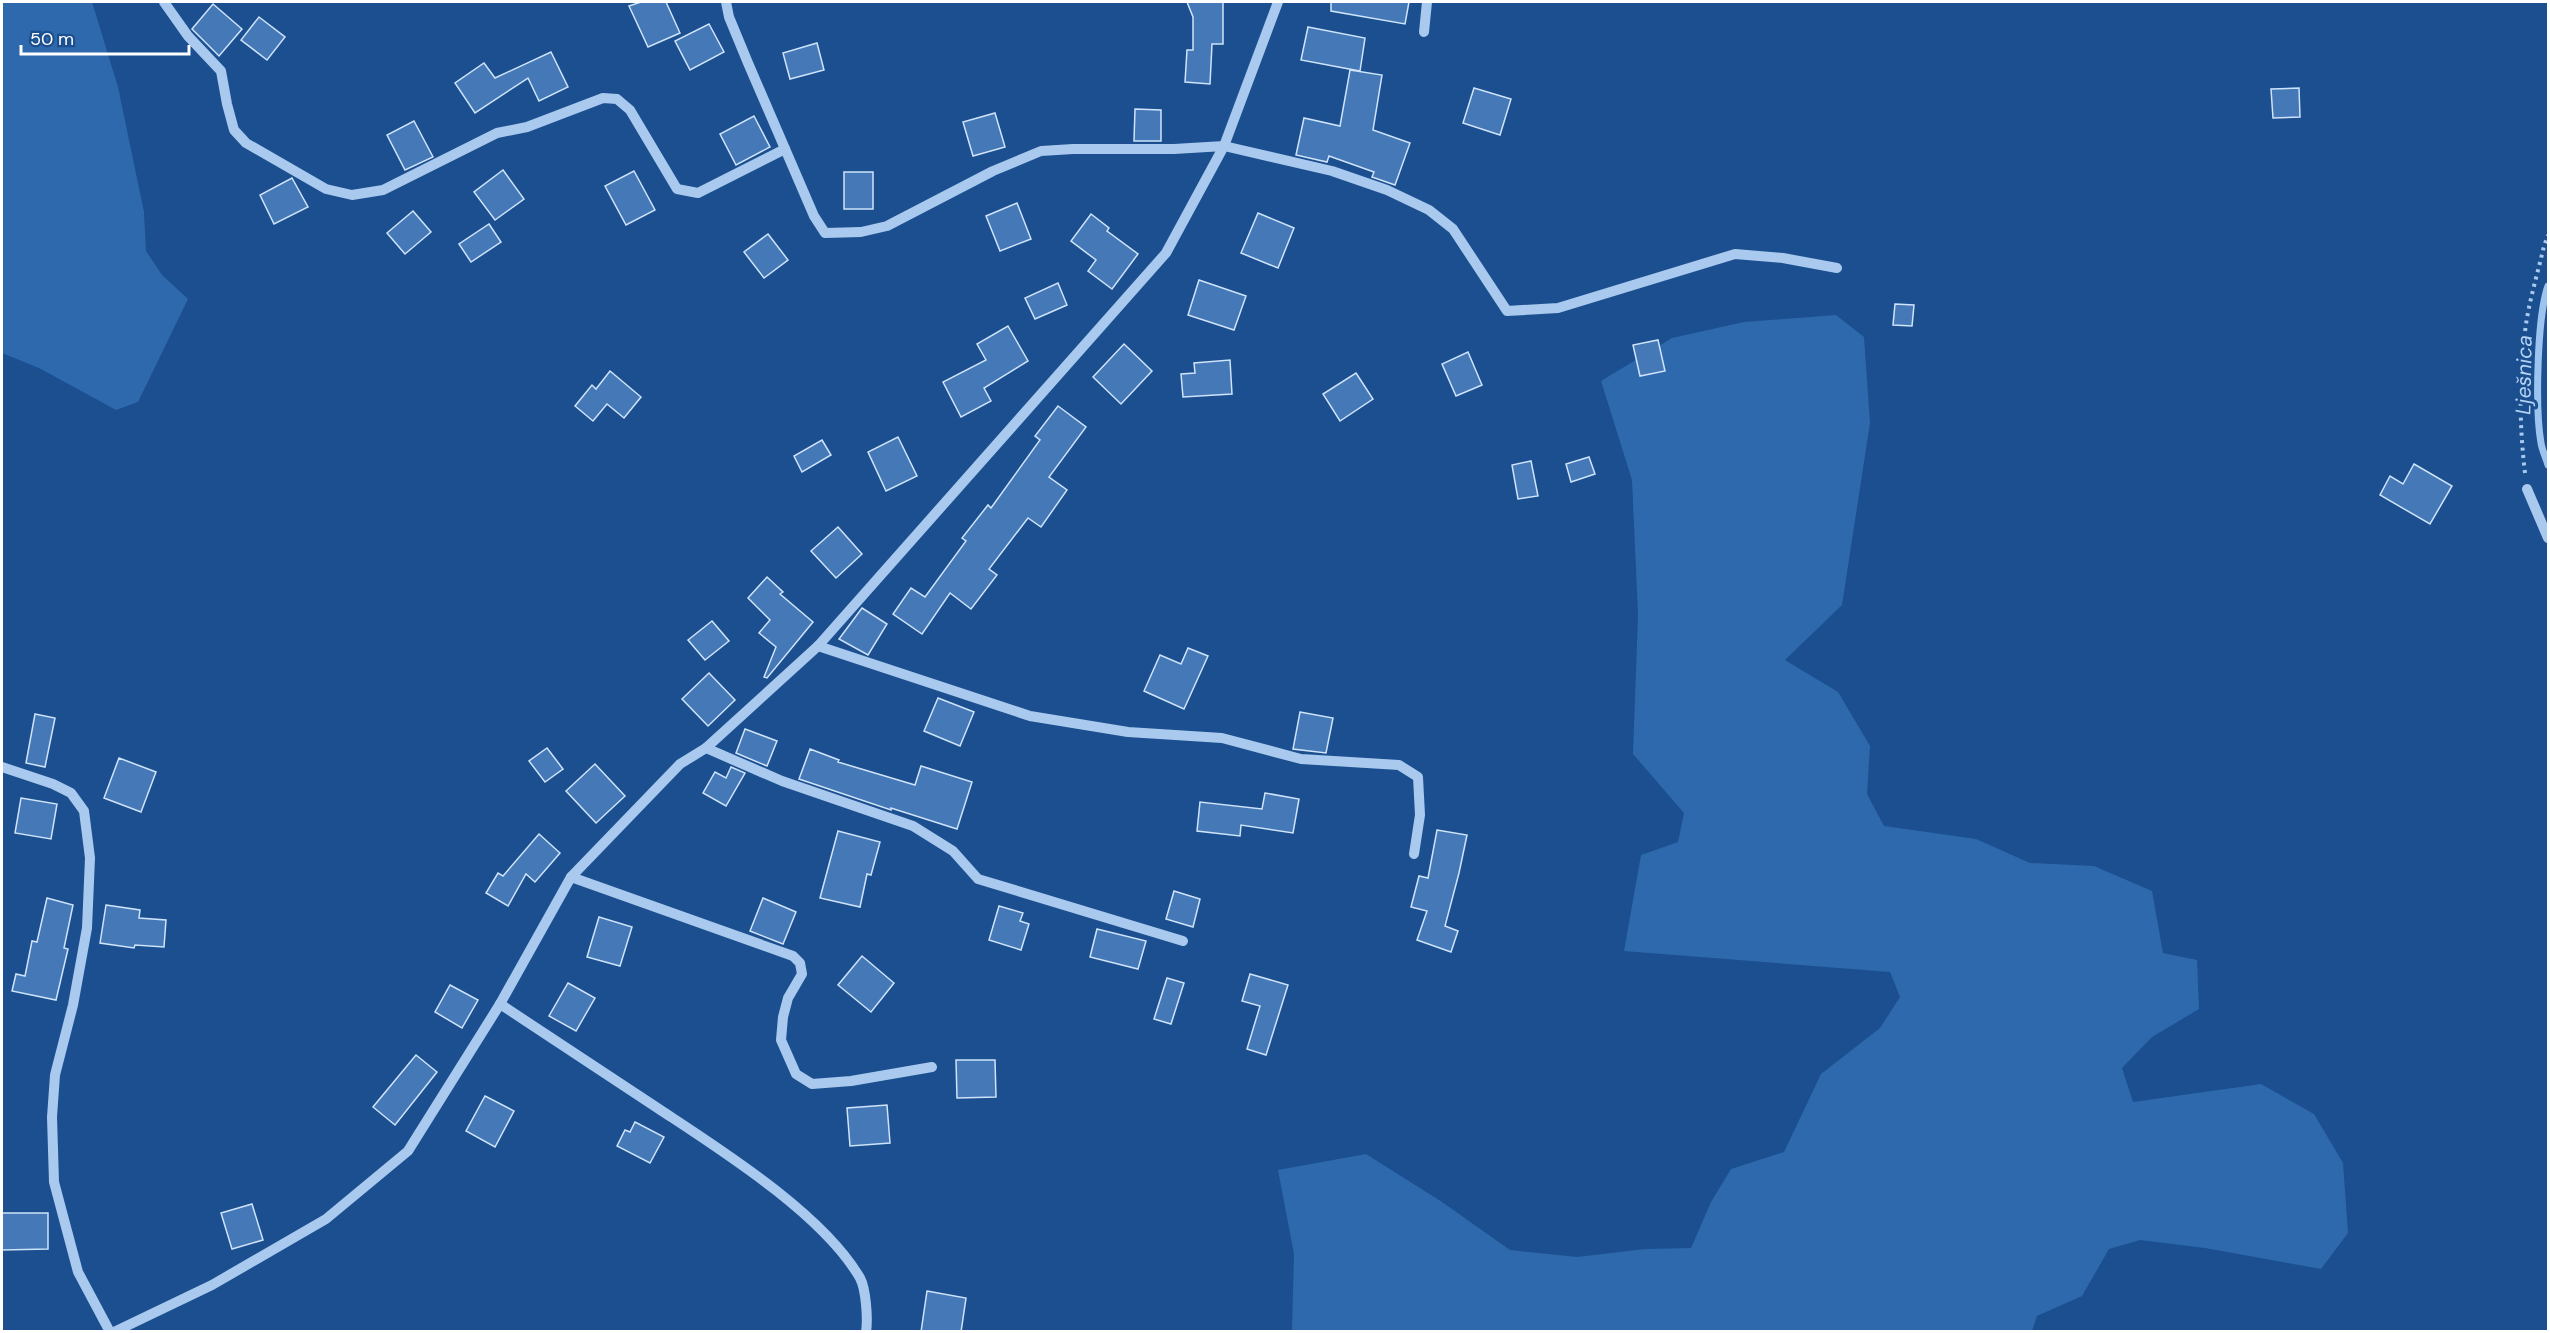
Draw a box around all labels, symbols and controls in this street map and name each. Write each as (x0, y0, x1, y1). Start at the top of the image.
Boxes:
scale bar (21, 18, 189, 56)
text: 50 m (30, 27, 74, 51)
water label: Lješnica (2509, 335, 2539, 415)

